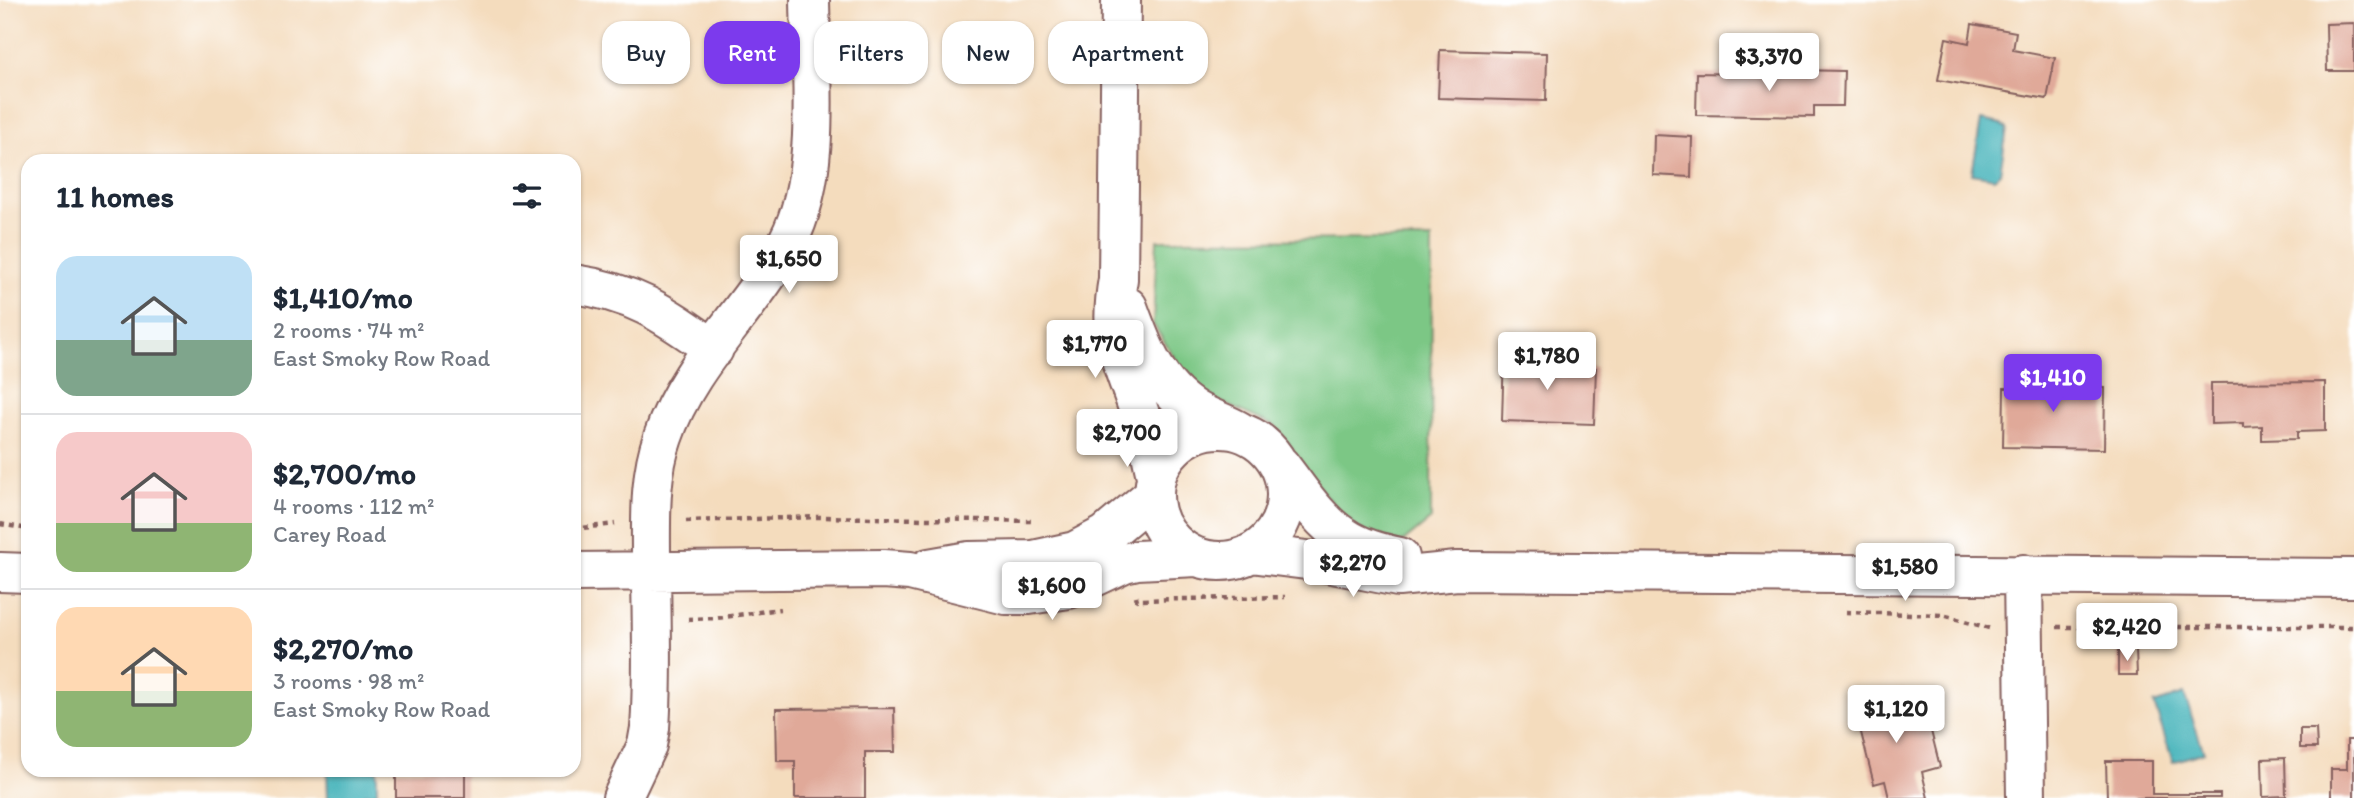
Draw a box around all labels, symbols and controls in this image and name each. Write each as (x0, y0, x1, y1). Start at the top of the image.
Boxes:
chip: Buy (602, 21, 690, 84)
chip: Rent (704, 21, 800, 84)
chip: Filters (814, 21, 928, 84)
chip: New (942, 21, 1034, 84)
chip: Apartment (1048, 21, 1208, 84)
pin: $3,370 (1712, 34, 1826, 93)
text: $3,370 (1735, 42, 1803, 70)
icon: filters (508, 177, 546, 215)
text: 11 homes (56, 178, 174, 215)
pin: $1,650 (732, 236, 846, 295)
text: $1,650 (756, 244, 822, 272)
text: $1,410/mo (273, 279, 413, 316)
icon: home (112, 284, 196, 368)
text: 2 rooms · 74 m² (273, 316, 425, 344)
pin: $1,770 (1038, 320, 1152, 380)
text: $1,770 (1063, 329, 1127, 357)
pin: $1,780 (1490, 332, 1604, 392)
text: $1,780 (1514, 341, 1580, 369)
text: East Smoky Row Road (273, 344, 490, 372)
pin: $1,410 (1996, 354, 2110, 414)
text: $1,410 (2020, 363, 2086, 391)
pin: $2,700 (1070, 410, 1184, 469)
text: $2,700 (1093, 418, 1161, 446)
text: $2,700/mo (273, 455, 416, 492)
icon: home (112, 460, 196, 544)
text: 4 rooms · 112 m² (273, 492, 434, 520)
text: Carey Road (273, 520, 386, 548)
pin: $2,270 (1296, 540, 1410, 599)
pin: $1,580 (1848, 544, 1962, 603)
text: $2,270 (1320, 548, 1386, 576)
text: $1,580 (1872, 552, 1938, 580)
pin: $1,600 (995, 562, 1109, 622)
text: $1,600 (1018, 571, 1086, 599)
pin: $2,420 (2070, 604, 2184, 663)
text: $2,420 (2092, 612, 2162, 640)
text: $2,270/mo (273, 630, 413, 667)
icon: home (112, 635, 196, 719)
text: 3 rooms · 98 m² (273, 667, 424, 695)
pin: $1,120 (1839, 686, 1953, 745)
text: $1,120 (1864, 694, 1928, 722)
text: East Smoky Row Road (273, 695, 490, 723)

